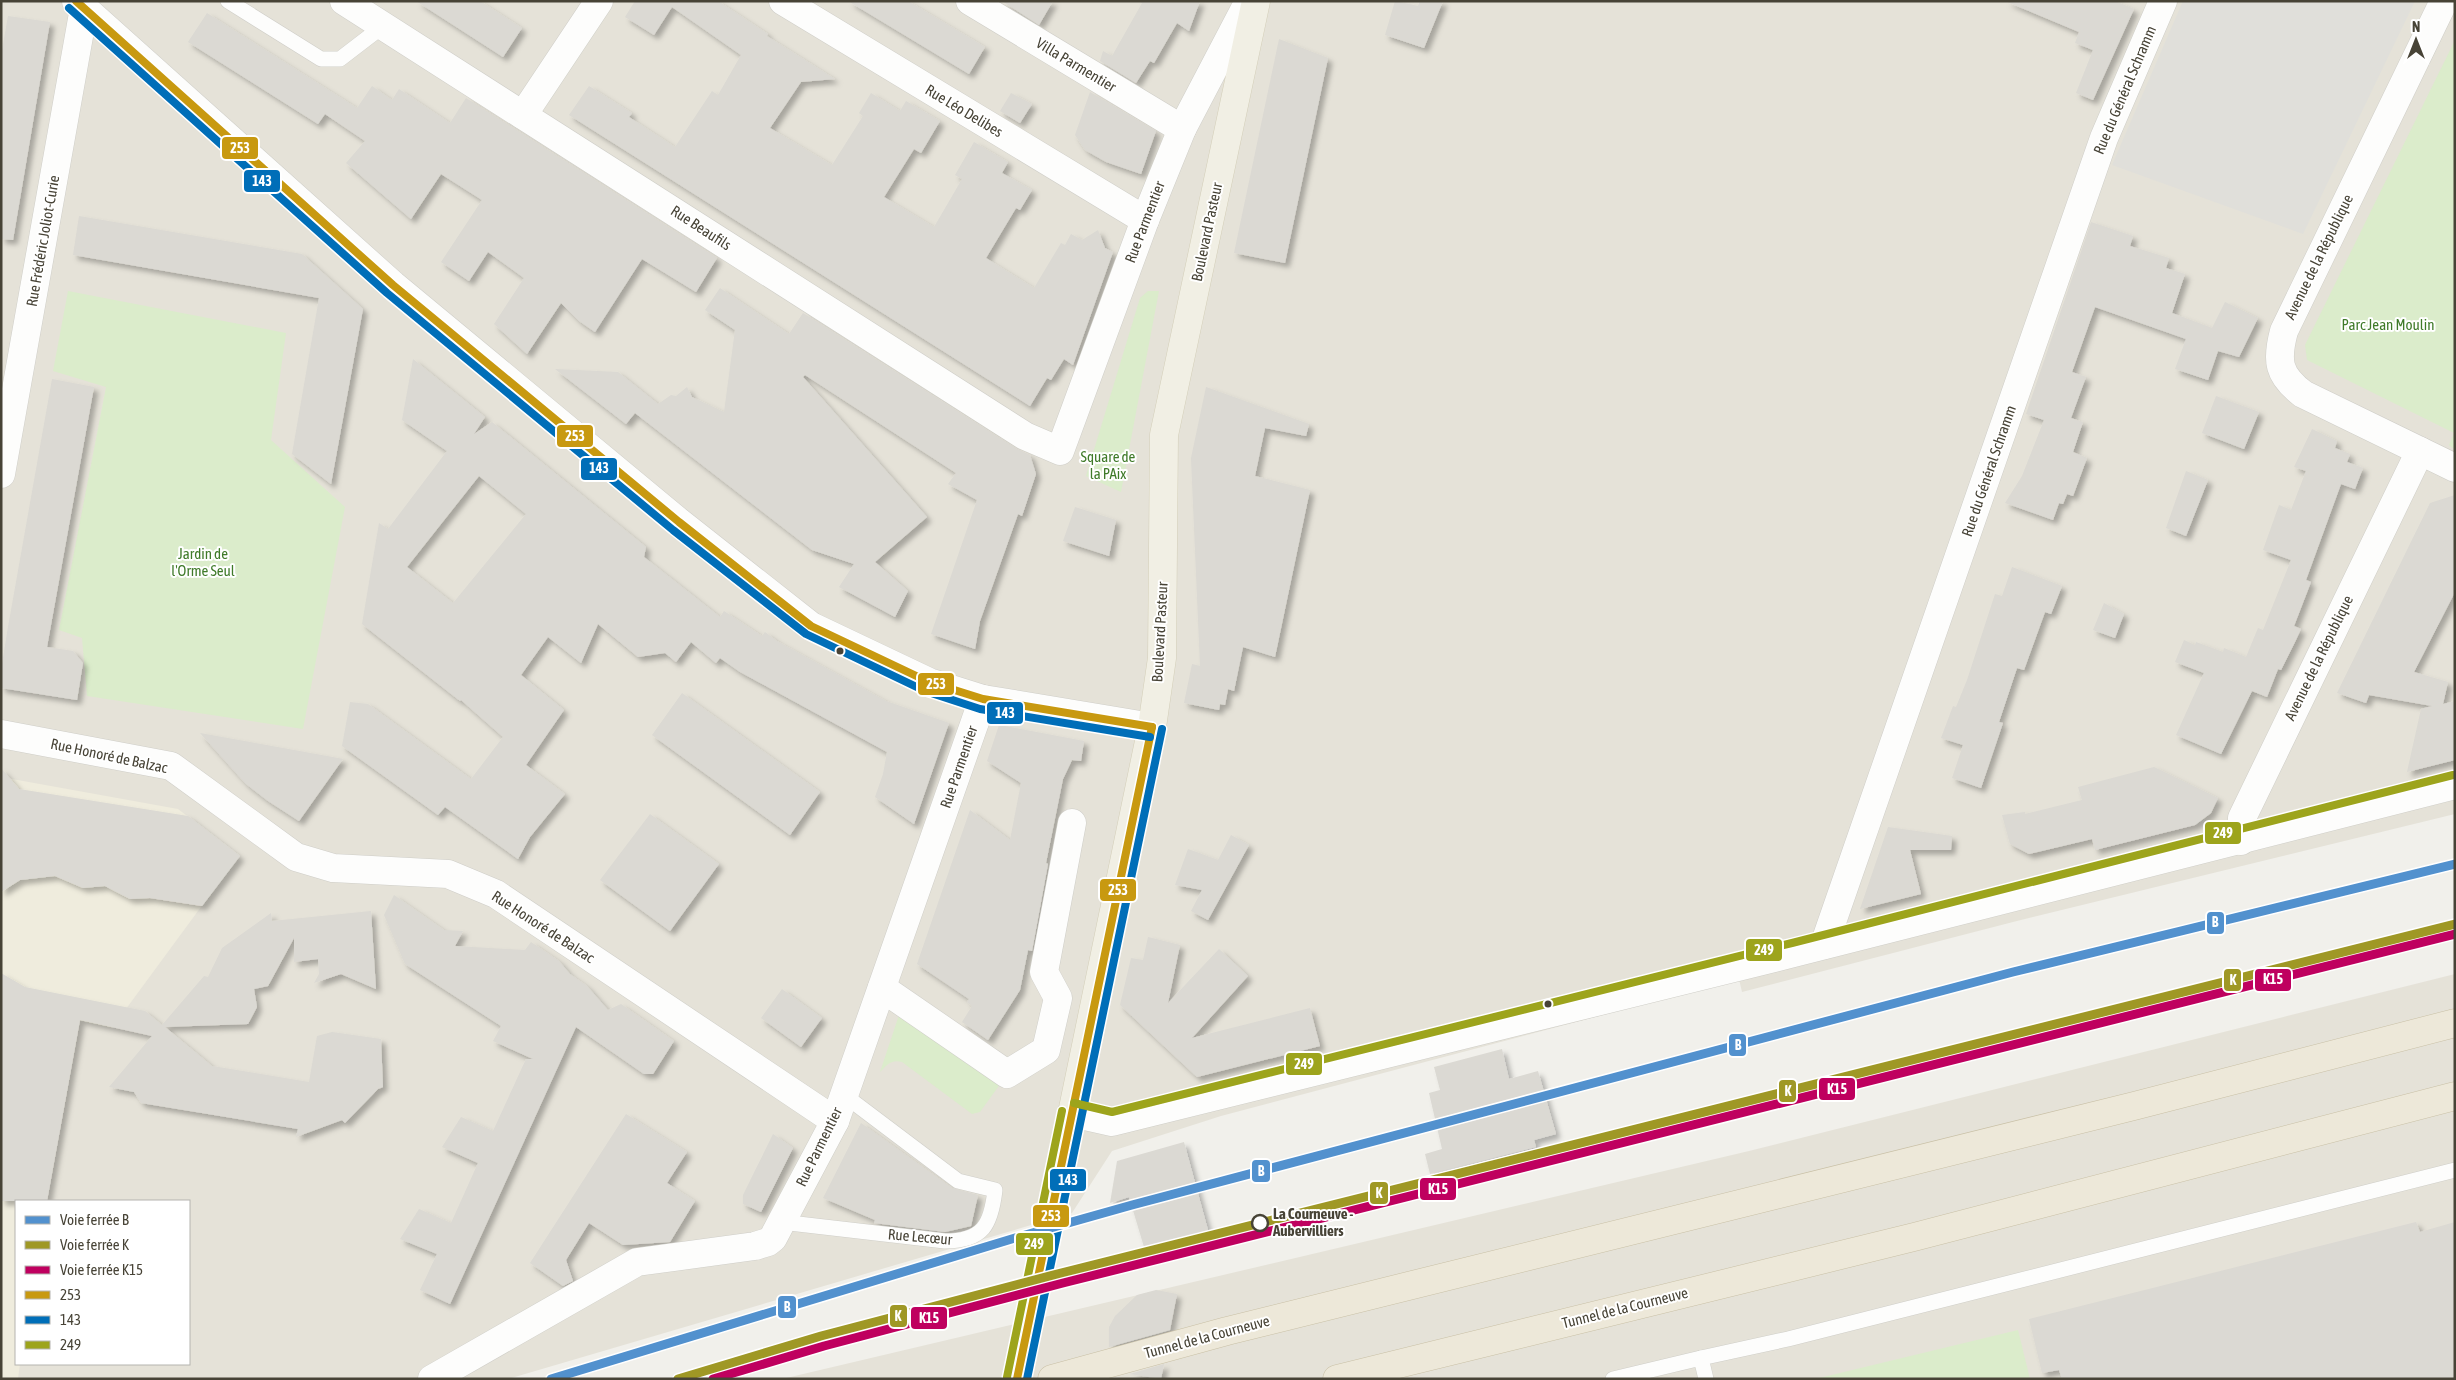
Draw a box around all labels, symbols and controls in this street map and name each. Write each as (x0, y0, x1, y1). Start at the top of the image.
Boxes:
north arrow (2391, 15, 2441, 65)
text: N (2412, 19, 2420, 35)
street label: Rue du Général Schramm (2090, 23, 2159, 157)
street label: Villa Parmentier (1033, 34, 1120, 95)
street label: Rue Léo Delibes (923, 81, 1006, 140)
line badge: 253 (221, 136, 259, 160)
text: 253 (230, 140, 250, 156)
line badge: 143 (243, 169, 281, 193)
text: 143 (252, 173, 272, 189)
street label: Rue Frédéric Joliot-Curie (23, 174, 62, 308)
street label: Rue Parmentier (1121, 178, 1168, 265)
street label: Boulevard Pasteur (1188, 180, 1225, 283)
street label: Avenue de la République (2281, 191, 2356, 322)
street label: Rue Beaufils (668, 202, 735, 253)
park label: Parc Jean Moulin (2341, 316, 2435, 333)
street label: Rue du Général Schramm (1958, 403, 2019, 539)
line badge: 253 (556, 424, 594, 448)
text: 253 (565, 428, 585, 444)
park label: Square de la PAix (1081, 448, 1136, 482)
line badge: 143 (580, 457, 618, 481)
text: 143 (589, 460, 609, 476)
park label: Jardin de l'Orme Seul (171, 545, 235, 579)
street label: Boulevard Pasteur (1148, 581, 1171, 683)
street label: Avenue de la République (2281, 592, 2356, 723)
unlabelled marker (835, 646, 845, 656)
line badge: 253 (917, 672, 955, 696)
text: 253 (926, 676, 946, 692)
line badge: 143 (986, 701, 1024, 725)
text: 143 (995, 705, 1015, 721)
street label: Rue Parmentier (936, 723, 981, 810)
street label: Rue Honoré de Balzac (49, 735, 169, 776)
line badge: 249 (2204, 821, 2242, 845)
text: 249 (2213, 825, 2233, 841)
line badge: 253 (1099, 878, 1137, 902)
text: 253 (1108, 882, 1128, 898)
street label: Rue Honoré de Balzac (489, 887, 598, 966)
line badge: B (2206, 911, 2225, 935)
text: B (2212, 914, 2219, 930)
line badge: 249 (1745, 938, 1783, 962)
text: 249 (1754, 942, 1774, 958)
line badge: K (2223, 968, 2242, 992)
line badge: K15 (2254, 968, 2292, 992)
text: K15 (2263, 971, 2283, 987)
text: K (2230, 972, 2237, 988)
unlabelled marker (1543, 999, 1553, 1009)
line badge: B (1728, 1033, 1747, 1057)
text: B (1735, 1037, 1742, 1053)
line badge: 249 (1285, 1052, 1323, 1076)
text: 249 (1294, 1056, 1314, 1072)
line badge: K15 (1818, 1077, 1856, 1101)
line badge: K (1778, 1079, 1797, 1103)
text: K15 (1827, 1081, 1847, 1097)
text: K (1785, 1083, 1792, 1099)
street label: Rue Parmentier (792, 1104, 845, 1189)
line badge: B (1251, 1159, 1271, 1183)
text: B (1258, 1163, 1265, 1179)
line badge: 143 (1049, 1168, 1087, 1192)
text: 143 (1058, 1172, 1078, 1188)
line badge: K15 (1419, 1177, 1457, 1201)
line badge: K (1369, 1181, 1389, 1205)
text: K15 (1428, 1181, 1448, 1197)
text: K (1376, 1185, 1383, 1201)
legend (15, 1200, 190, 1365)
line badge: 253 (1032, 1204, 1070, 1228)
place label: La Courneuve - Aubervilliers (1272, 1205, 1354, 1239)
text: 253 (1041, 1208, 1061, 1224)
text: Voie ferrée B (60, 1211, 129, 1228)
marker: La Courneuve - Aubervilliers (1251, 1214, 1269, 1232)
street label: Rue Lecœur (887, 1225, 953, 1248)
line badge: 249 (1015, 1232, 1054, 1256)
text: Voie ferrée K (60, 1236, 130, 1253)
text: 249 (1024, 1236, 1044, 1252)
text: Voie ferrée K15 (60, 1261, 143, 1278)
street label: Tunnel de la Courneuve (1560, 1284, 1690, 1331)
text: 253 (60, 1286, 81, 1303)
line badge: B (777, 1295, 797, 1319)
text: B (784, 1299, 791, 1315)
line badge: K (889, 1304, 908, 1328)
line badge: K15 (910, 1306, 948, 1330)
text: K (895, 1308, 902, 1324)
text: K15 (919, 1310, 939, 1326)
text: 143 (60, 1311, 81, 1328)
street label: Tunnel de la Courneuve (1142, 1312, 1272, 1361)
text: 249 (60, 1336, 81, 1353)

